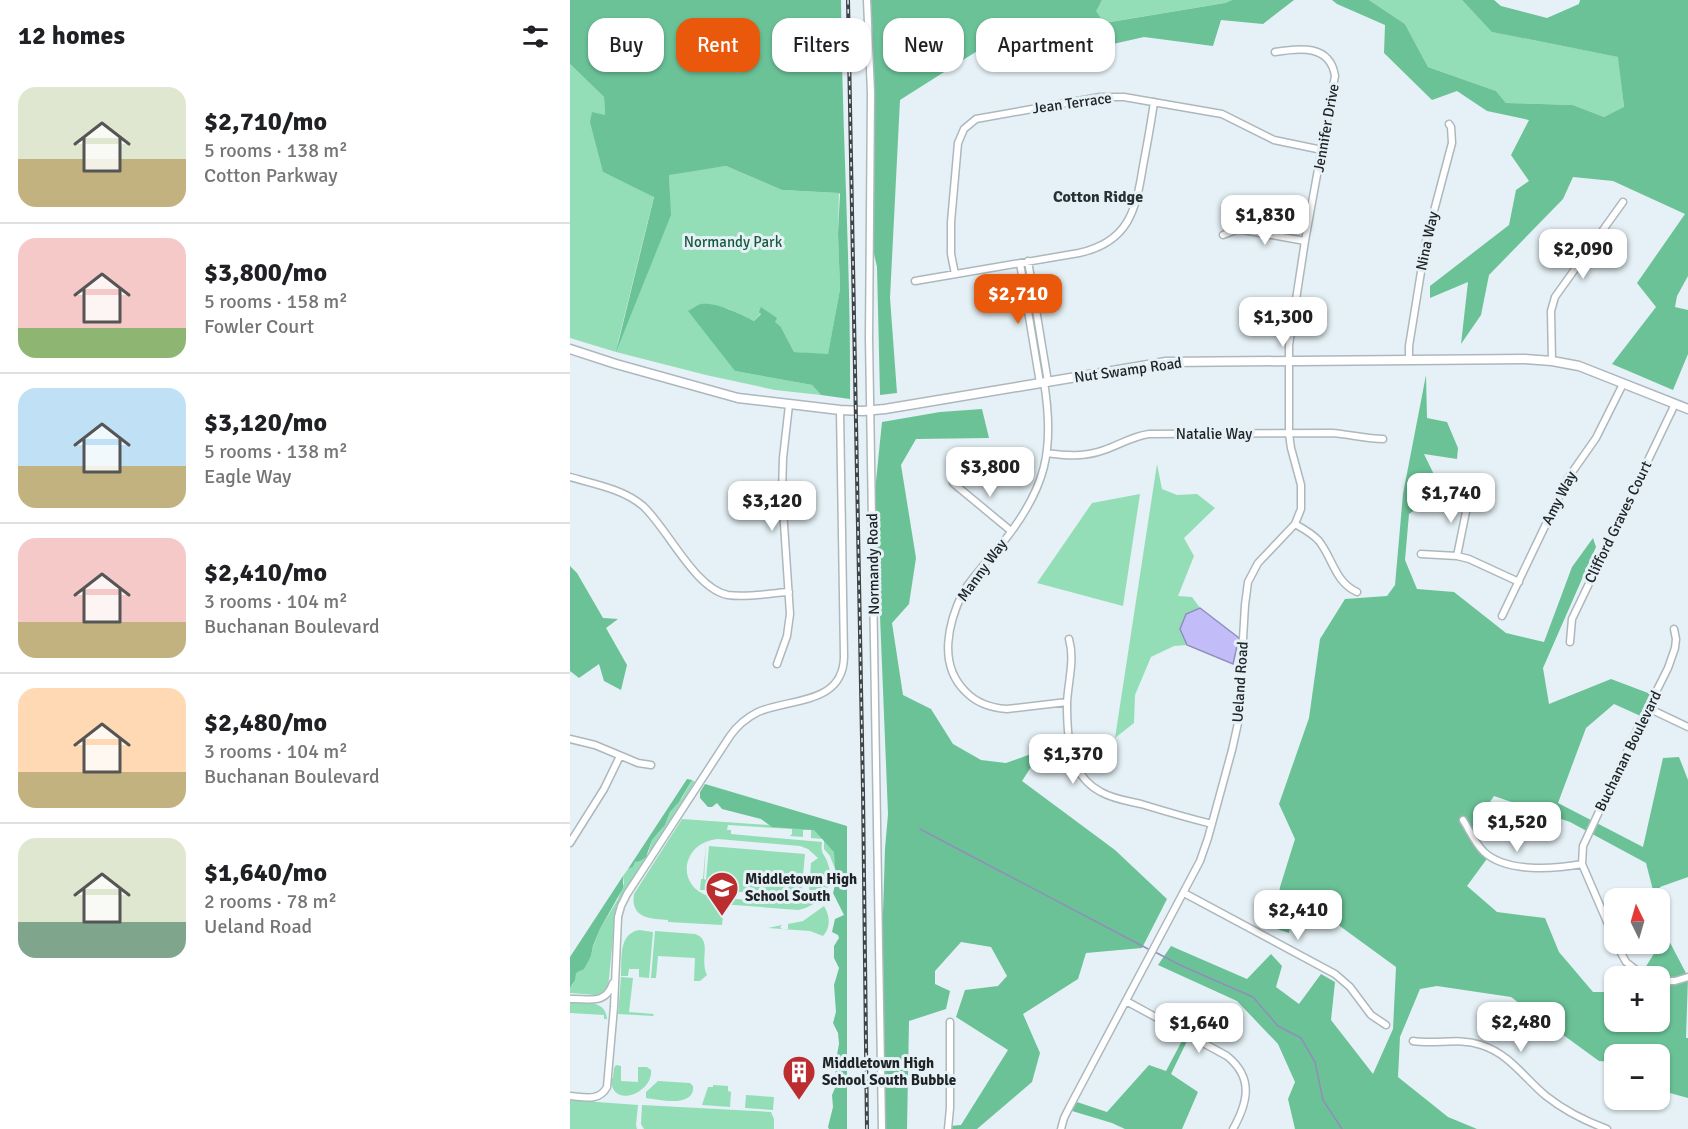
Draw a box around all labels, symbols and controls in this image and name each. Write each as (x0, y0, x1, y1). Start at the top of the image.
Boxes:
chip: Buy (588, 18, 664, 72)
chip: Rent (676, 18, 760, 72)
chip: Filters (772, 18, 871, 72)
chip: New (883, 18, 964, 72)
chip: Apartment (976, 18, 1115, 72)
text: 12 homes (18, 20, 125, 52)
icon: filters (519, 20, 552, 53)
street label: Jennifer Drive (1309, 82, 1343, 174)
street label: Jean Terrace (1031, 89, 1113, 117)
text: $2,710/mo (204, 106, 327, 138)
icon: home (66, 111, 138, 183)
text: 5 rooms · 138 m² (204, 138, 348, 163)
text: Cotton Parkway (204, 163, 338, 188)
district label: Cotton Ridge (1053, 187, 1143, 207)
pin: $1,830 (1216, 195, 1314, 246)
text: $1,830 (1235, 202, 1295, 227)
street label: Nina Way (1412, 210, 1442, 272)
pin: $2,090 (1534, 229, 1632, 280)
park label: Normandy Park (684, 233, 783, 251)
text: $2,090 (1553, 236, 1613, 261)
text: $3,800/mo (204, 257, 327, 289)
icon: home (66, 262, 138, 334)
pin: $2,710 (969, 274, 1067, 325)
text: $2,710 (988, 281, 1048, 306)
text: 5 rooms · 158 m² (204, 289, 348, 314)
pin: $1,300 (1234, 297, 1332, 348)
text: $1,300 (1253, 304, 1313, 329)
text: Fowler Court (204, 314, 314, 339)
street label: Nut Swamp Road (1073, 354, 1183, 386)
text: $3,120/mo (204, 407, 327, 439)
icon: home (66, 412, 138, 484)
street label: Natalie Way (1176, 425, 1252, 443)
text: 5 rooms · 138 m² (204, 439, 348, 464)
pin: $3,800 (941, 447, 1039, 498)
text: $3,800 (960, 454, 1020, 479)
street label: Clifford Graves Court (1581, 458, 1655, 586)
text: Eagle Way (204, 464, 291, 489)
street label: Amy Way (1538, 468, 1580, 528)
pin: $1,740 (1402, 473, 1500, 524)
text: $1,740 (1421, 480, 1481, 505)
pin: $3,120 (723, 481, 821, 532)
text: $3,120 (742, 488, 802, 513)
street label: Normandy Road (863, 513, 883, 615)
street label: Manny Way (953, 535, 1011, 605)
text: $2,410/mo (204, 557, 327, 589)
icon: home (66, 562, 138, 634)
text: 3 rooms · 104 m² (204, 589, 348, 614)
text: Buchanan Boulevard (204, 614, 380, 639)
street label: Ueland Road (1228, 641, 1252, 723)
street label: Buchanan Boulevard (1591, 688, 1665, 814)
text: $2,480/mo (204, 707, 327, 739)
icon: home (66, 712, 138, 784)
pin: $1,370 (1024, 734, 1122, 785)
text: 3 rooms · 104 m² (204, 739, 348, 764)
text: $1,370 (1043, 741, 1103, 766)
text: Buchanan Boulevard (204, 764, 380, 789)
pin: $1,520 (1468, 802, 1566, 853)
text: $1,520 (1487, 809, 1547, 834)
text: $1,640/mo (204, 857, 327, 889)
icon: home (66, 862, 138, 934)
school or university icon: Middletown High School South (704, 870, 740, 917)
place label: Middletown High School South (745, 870, 857, 905)
north arrow (1604, 888, 1670, 954)
map controls (1604, 888, 1670, 1110)
text: 2 rooms · 78 m² (204, 889, 337, 914)
pin: $2,410 (1249, 890, 1347, 941)
text: $2,410 (1268, 897, 1328, 922)
text: Ueland Road (204, 914, 312, 939)
button: + (1604, 966, 1670, 1032)
pin: $2,480 (1472, 1002, 1570, 1053)
pin: $1,640 (1150, 1003, 1248, 1054)
text: $2,480 (1491, 1009, 1551, 1034)
text: $1,640 (1169, 1010, 1229, 1035)
button: − (1604, 1044, 1670, 1110)
building icon: Middletown High School South Bubble (781, 1054, 817, 1101)
place label: Middletown High School South Bubble (822, 1054, 956, 1089)

